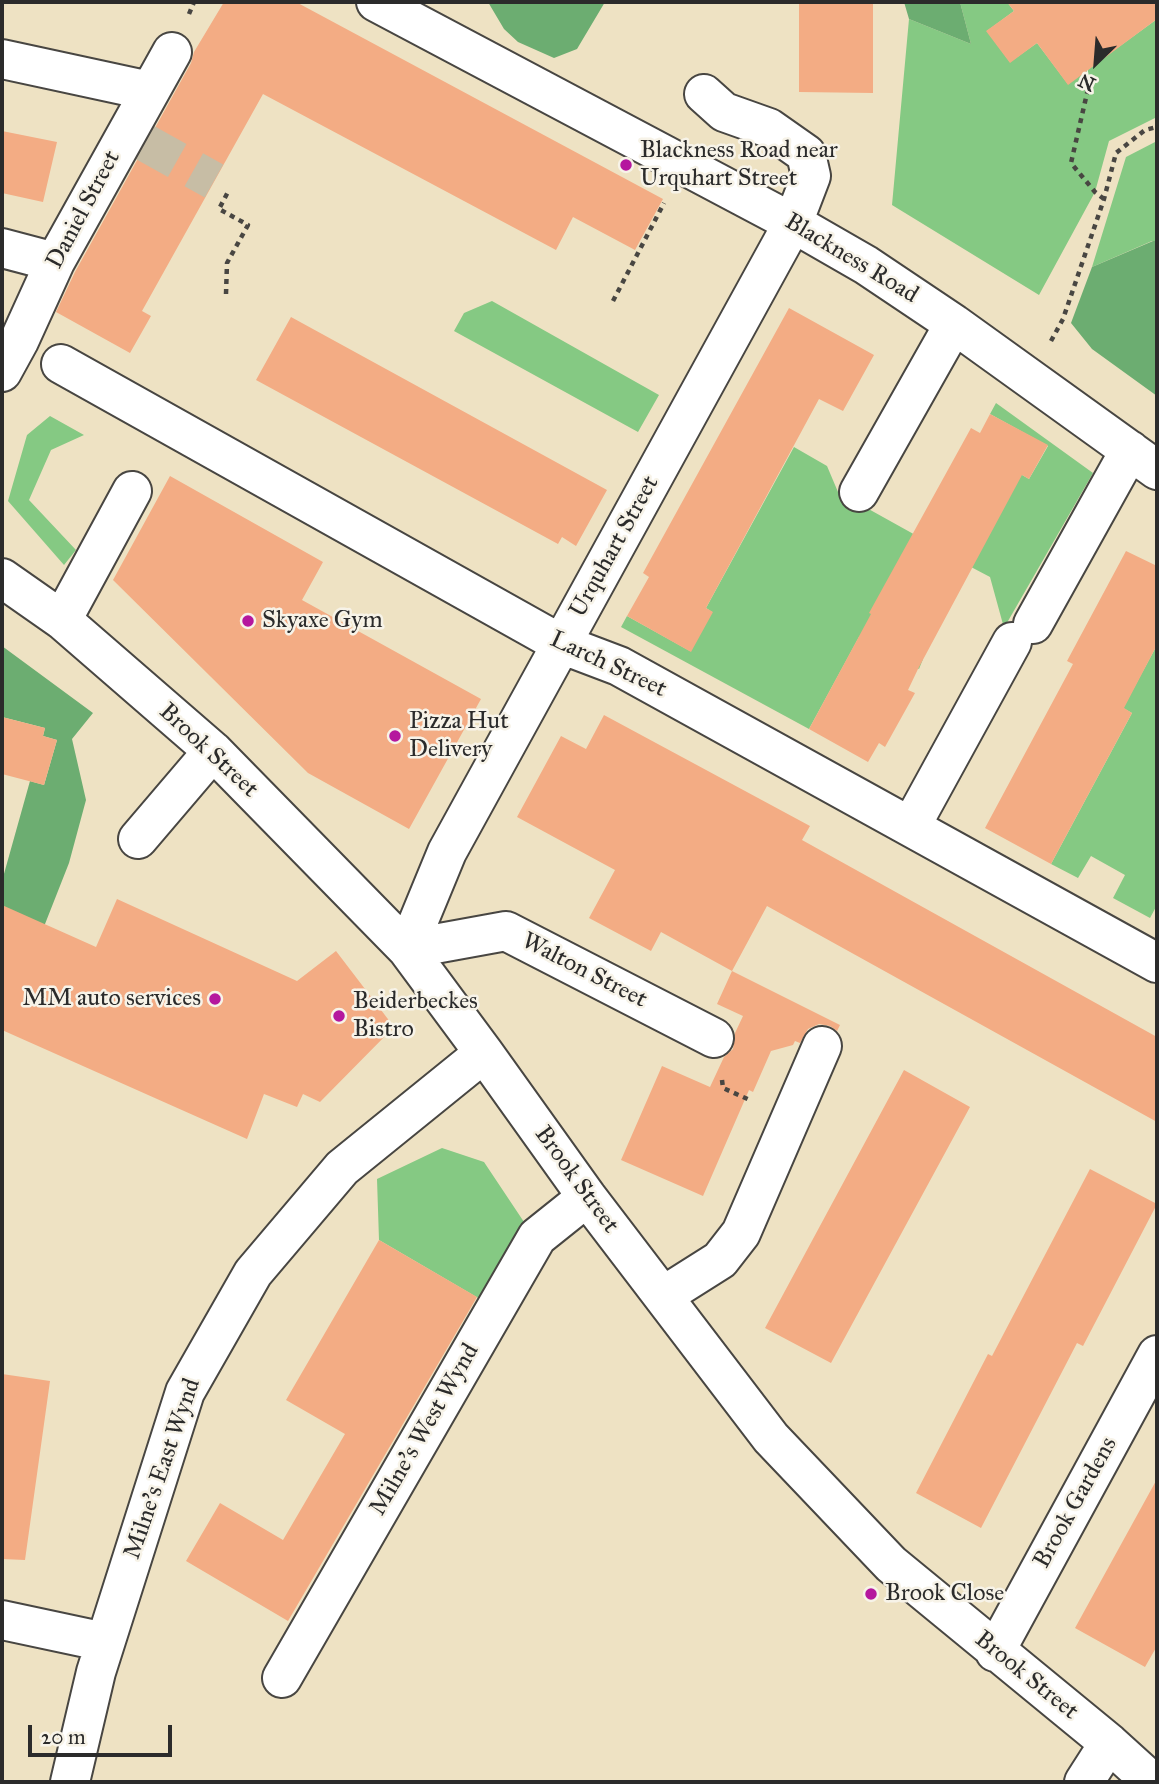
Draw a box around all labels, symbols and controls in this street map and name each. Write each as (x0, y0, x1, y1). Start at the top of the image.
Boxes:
north arrow (1061, 28, 1131, 98)
text: N (1075, 69, 1099, 96)
place label: Blackness Road near Urquhart Street (640, 137, 838, 193)
street label: Daniel Street (41, 146, 127, 274)
marker: Blackness Road near Urquhart Street (618, 157, 634, 173)
street label: Blackness Road (779, 208, 923, 310)
street label: Urquhart Street (564, 471, 666, 623)
place label: Skyaxe Gym (262, 607, 383, 635)
marker: Skyaxe Gym (240, 613, 256, 629)
street label: Larch Street (545, 626, 671, 704)
street label: Brook Street (152, 698, 264, 804)
place label: Pizza Hut Delivery (409, 708, 509, 764)
marker: Pizza Hut Delivery (387, 728, 403, 744)
street label: Walton Street (517, 927, 651, 1015)
place label: MM auto services (22, 985, 201, 1013)
place label: Beiderbeckes Bistro (353, 988, 478, 1044)
marker: MM auto services (207, 991, 223, 1007)
marker: Beiderbeckes Bistro (331, 1008, 347, 1024)
street label: Brook Street (528, 1121, 624, 1239)
street label: Milne's West Wynd (364, 1339, 486, 1521)
street label: Milne's East Wynd (119, 1375, 207, 1563)
street label: Brook Gardens (1028, 1432, 1124, 1574)
place label: Brook Close (885, 1580, 1004, 1608)
marker: Brook Close (863, 1586, 879, 1602)
street label: Brook Street (968, 1625, 1084, 1727)
scale bar (32, 1710, 175, 1754)
text: 20 m (41, 1724, 86, 1750)

